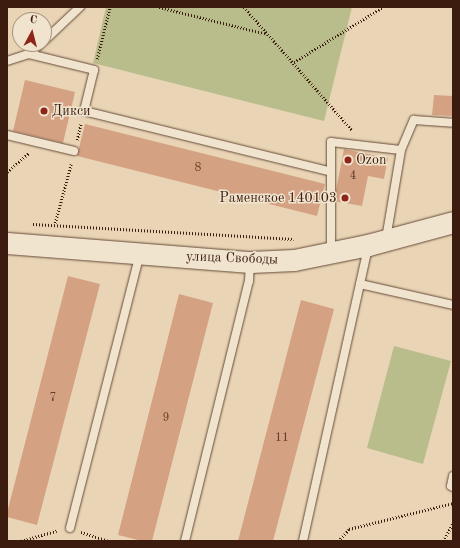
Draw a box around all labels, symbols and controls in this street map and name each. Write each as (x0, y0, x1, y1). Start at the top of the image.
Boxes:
north arrow (12, 12, 52, 52)
text: С (29, 15, 38, 26)
place label: Дикси (52, 103, 91, 119)
marker: Дикси (39, 106, 49, 116)
place label: Ozon (356, 152, 386, 168)
marker: Ozon (343, 155, 353, 165)
house number: 8 (195, 162, 201, 176)
house number: 4 (350, 170, 356, 184)
place label: Раменское 140103 (219, 190, 337, 206)
marker: Раменское 140103 (340, 193, 350, 203)
street label: улица Свободы (186, 248, 278, 268)
house number: 7 (50, 392, 56, 406)
house number: 9 (163, 412, 169, 426)
house number: 11 (275, 432, 289, 446)

